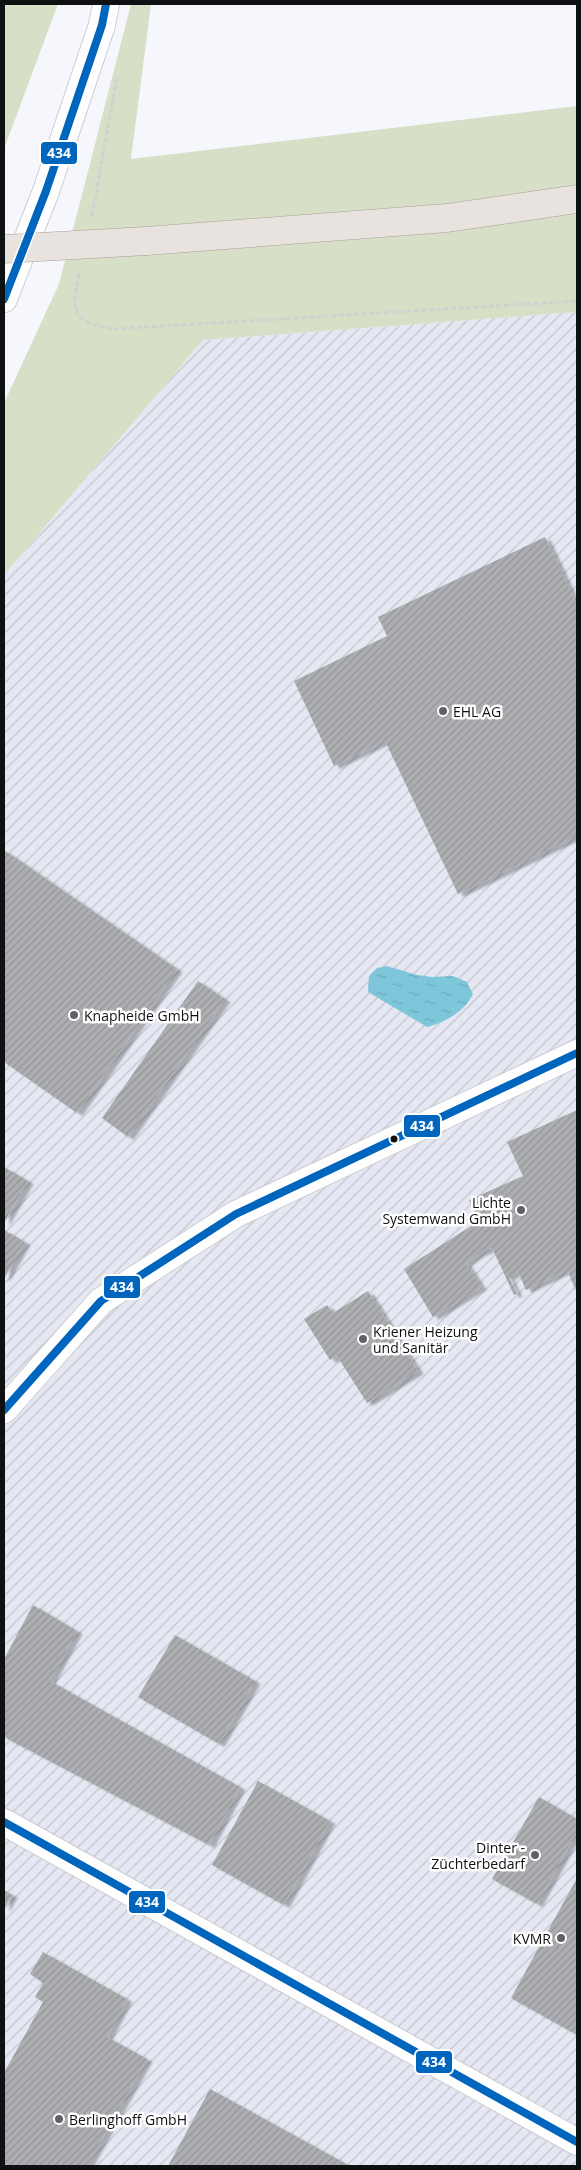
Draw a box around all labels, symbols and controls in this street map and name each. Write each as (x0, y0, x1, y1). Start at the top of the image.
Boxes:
line badge: 434 (40, 141, 78, 165)
text: 434 (47, 143, 71, 162)
place label: EHL AG (453, 702, 501, 721)
marker: EHL AG (437, 705, 449, 717)
place label: Knapheide GmbH (84, 1006, 200, 1025)
marker: Knapheide GmbH (68, 1009, 80, 1021)
line badge: 434 (403, 1114, 441, 1138)
text: 434 (410, 1116, 434, 1135)
unlabelled marker (389, 1134, 399, 1144)
place label: Lichte Systemwand GmbH (382, 1193, 511, 1228)
marker: Lichte Systemwand GmbH (515, 1204, 527, 1216)
line badge: 434 (103, 1275, 141, 1299)
text: 434 (110, 1277, 134, 1296)
place label: Kriener Heizung und Sanitär (373, 1322, 478, 1357)
marker: Kriener Heizung und Sanitär (357, 1333, 369, 1345)
place label: Dinter - Züchterbedarf (431, 1838, 526, 1873)
marker: Dinter - Züchterbedarf (529, 1849, 541, 1861)
line badge: 434 (128, 1890, 166, 1914)
text: 434 (135, 1892, 159, 1911)
place label: KVMR (513, 1929, 551, 1948)
marker: KVMR (555, 1932, 567, 1944)
line badge: 434 (415, 2050, 453, 2074)
text: 434 (422, 2052, 446, 2071)
place label: Berlinghoff GmbH (69, 2110, 187, 2129)
marker: Berlinghoff GmbH (53, 2113, 65, 2125)

